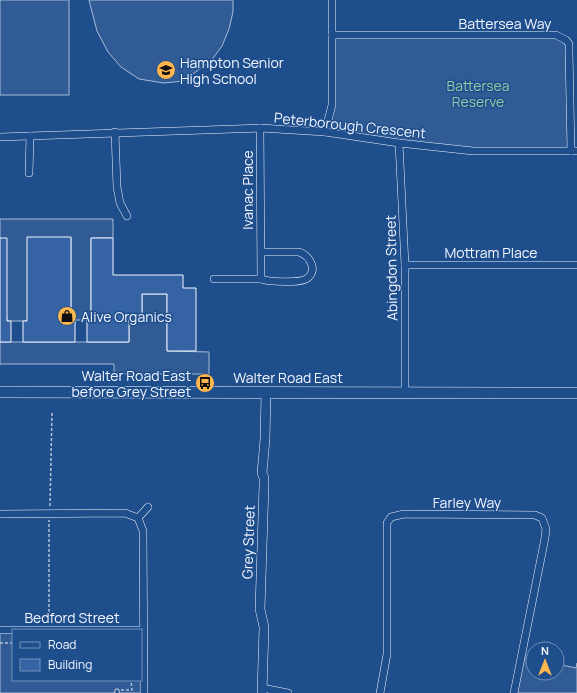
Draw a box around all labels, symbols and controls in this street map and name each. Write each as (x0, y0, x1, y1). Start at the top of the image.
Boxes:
street label: Battersea Way (459, 14, 552, 33)
place label: Hampton Senior High School (180, 53, 284, 88)
school or university icon: Hampton Senior High School (155, 59, 177, 81)
park label: Battersea Reserve (447, 76, 509, 111)
street label: Peterborough Crescent (273, 108, 427, 142)
street label: Ivanac Place (238, 150, 257, 230)
street label: Abingdon Street (381, 215, 401, 321)
street label: Mottram Place (445, 243, 537, 262)
shop icon: Alive Organics (56, 305, 78, 327)
place label: Alive Organics (81, 307, 172, 326)
place label: Walter Road East before Grey Street (72, 366, 191, 401)
street label: Walter Road East (233, 368, 343, 387)
bus stop icon: Walter Road East before Grey Street (194, 372, 216, 394)
street label: Farley Way (433, 493, 502, 512)
street label: Grey Street (237, 504, 259, 579)
street label: Bedford Street (24, 608, 120, 627)
legend (12, 629, 142, 681)
text: Road (48, 636, 76, 653)
north arrow (525, 641, 565, 681)
text: N (541, 643, 549, 658)
text: Building (48, 656, 92, 673)

